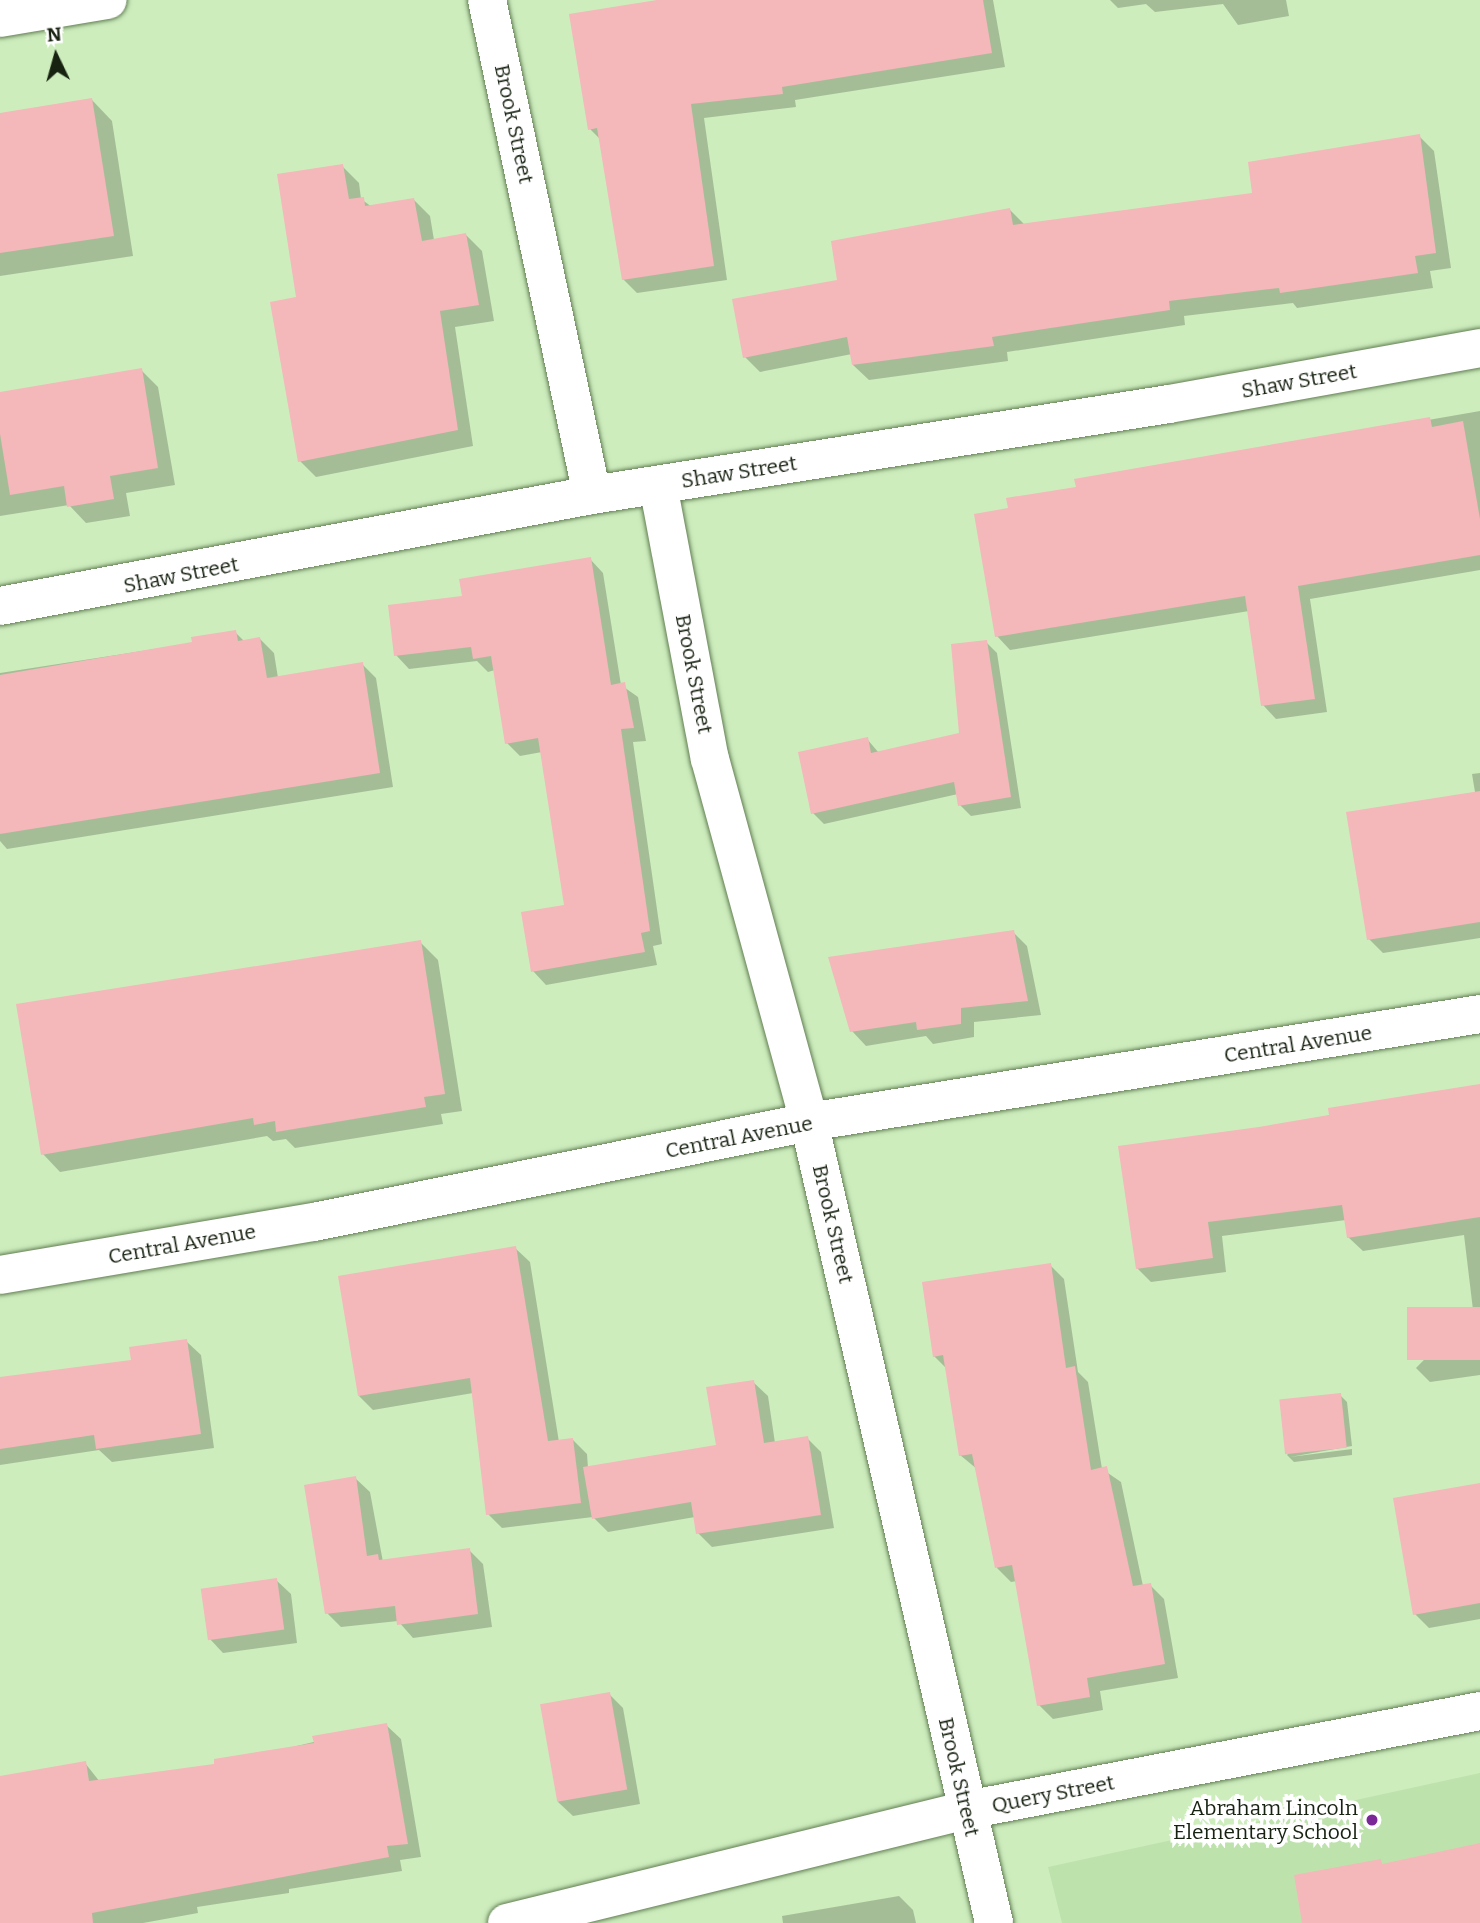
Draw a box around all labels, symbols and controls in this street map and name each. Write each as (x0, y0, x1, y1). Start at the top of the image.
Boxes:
north arrow (21, 21, 91, 91)
text: N (46, 22, 62, 47)
street label: Brook Street (489, 62, 539, 186)
street label: Shaw Street (1239, 358, 1359, 404)
street label: Shaw Street (679, 450, 799, 494)
street label: Shaw Street (121, 551, 241, 599)
street label: Brook Street (670, 612, 718, 736)
street label: Central Avenue (1222, 1020, 1374, 1068)
street label: Central Avenue (663, 1110, 815, 1164)
street label: Brook Street (807, 1162, 859, 1286)
street label: Central Avenue (106, 1219, 258, 1269)
street label: Brook Street (933, 1715, 985, 1839)
street label: Query Street (990, 1770, 1116, 1818)
place label: Abraham Lincoln Elementary School (1173, 1795, 1358, 1845)
marker: Abraham Lincoln Elementary School (1364, 1812, 1380, 1828)

